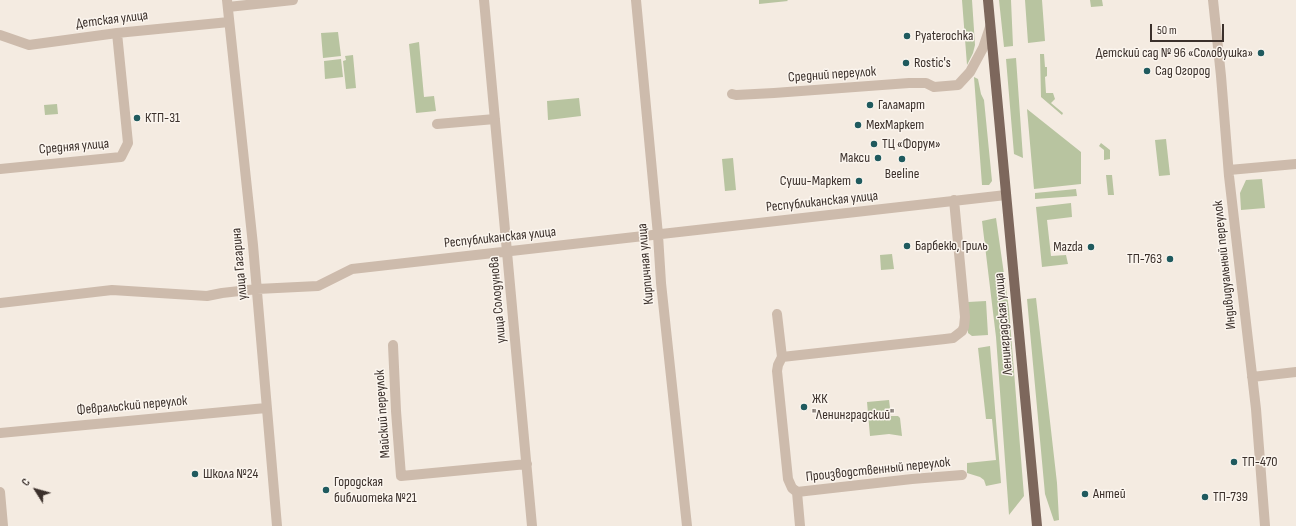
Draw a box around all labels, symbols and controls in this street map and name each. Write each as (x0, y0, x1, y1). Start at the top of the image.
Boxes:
street label: Детская улица (75, 7, 149, 33)
scale bar (1152, 16, 1226, 42)
text: 50 m (1157, 23, 1177, 38)
place label: Pyaterochka (915, 28, 973, 44)
marker: Pyaterochka (902, 31, 912, 41)
place label: Детский сад № 96 «Соловушка» (1096, 45, 1253, 61)
marker: Детский сад № 96 «Соловушка» (1256, 48, 1266, 58)
place label: Rostic's (914, 55, 951, 71)
marker: Rostic's (901, 58, 911, 68)
place label: Сад Огород (1155, 63, 1210, 79)
street label: Средний переулок (787, 64, 877, 86)
marker: Сад Огород (1142, 66, 1152, 76)
place label: Галамарт (878, 97, 925, 113)
marker: Галамарт (865, 100, 875, 110)
place label: КТП-31 (145, 110, 180, 126)
marker: КТП-31 (132, 113, 142, 123)
place label: МехМаркет (866, 117, 924, 133)
marker: МехМаркет (853, 120, 863, 130)
street label: Средняя улица (38, 136, 110, 158)
place label: ТЦ «Форум» (882, 136, 941, 152)
marker: ТЦ «Форум» (869, 139, 879, 149)
place label: Макси (840, 150, 870, 166)
marker: Макси (873, 153, 883, 163)
marker: Beeline (897, 154, 907, 164)
place label: Beeline (885, 166, 919, 182)
place label: Суши-Маркет (780, 173, 851, 189)
marker: Суши-Маркет (854, 176, 864, 186)
street label: Республиканская улица (765, 188, 879, 216)
street label: Индивидуальный переулок (1210, 200, 1240, 330)
street label: Кирпичная улица (634, 223, 658, 305)
street label: Республиканская улица (443, 224, 557, 252)
street label: улица Гагарина (228, 227, 252, 301)
place label: Барбекю, Гриль (915, 238, 988, 254)
place label: Mazda (1053, 239, 1083, 255)
marker: Барбекю, Гриль (902, 241, 912, 251)
marker: Mazda (1086, 242, 1096, 252)
place label: ТП-763 (1127, 251, 1162, 267)
marker: ТП-763 (1165, 254, 1175, 264)
street label: улица Солодунова (486, 256, 510, 344)
street label: Ленинградская улица (991, 272, 1017, 376)
street label: Майский переулок (372, 369, 394, 459)
place label: ЖК "Ленинградский" (812, 391, 894, 424)
street label: Февральский переулок (76, 393, 188, 419)
marker: ЖК "Ленинградский" (799, 402, 809, 412)
street label: Производственный переулок (805, 454, 951, 486)
place label: ТП-470 (1242, 454, 1277, 470)
marker: ТП-470 (1229, 457, 1239, 467)
place label: Школа №24 (203, 466, 258, 482)
marker: Школа №24 (190, 469, 200, 479)
north arrow (16, 470, 56, 510)
place label: Городская библиотека №21 (334, 474, 417, 506)
text: С (19, 476, 33, 489)
marker: Городская библиотека №21 (321, 485, 331, 495)
place label: Антей (1093, 486, 1126, 502)
marker: Антей (1080, 489, 1090, 499)
place label: ТП-739 (1213, 489, 1248, 505)
marker: ТП-739 (1200, 492, 1210, 502)

